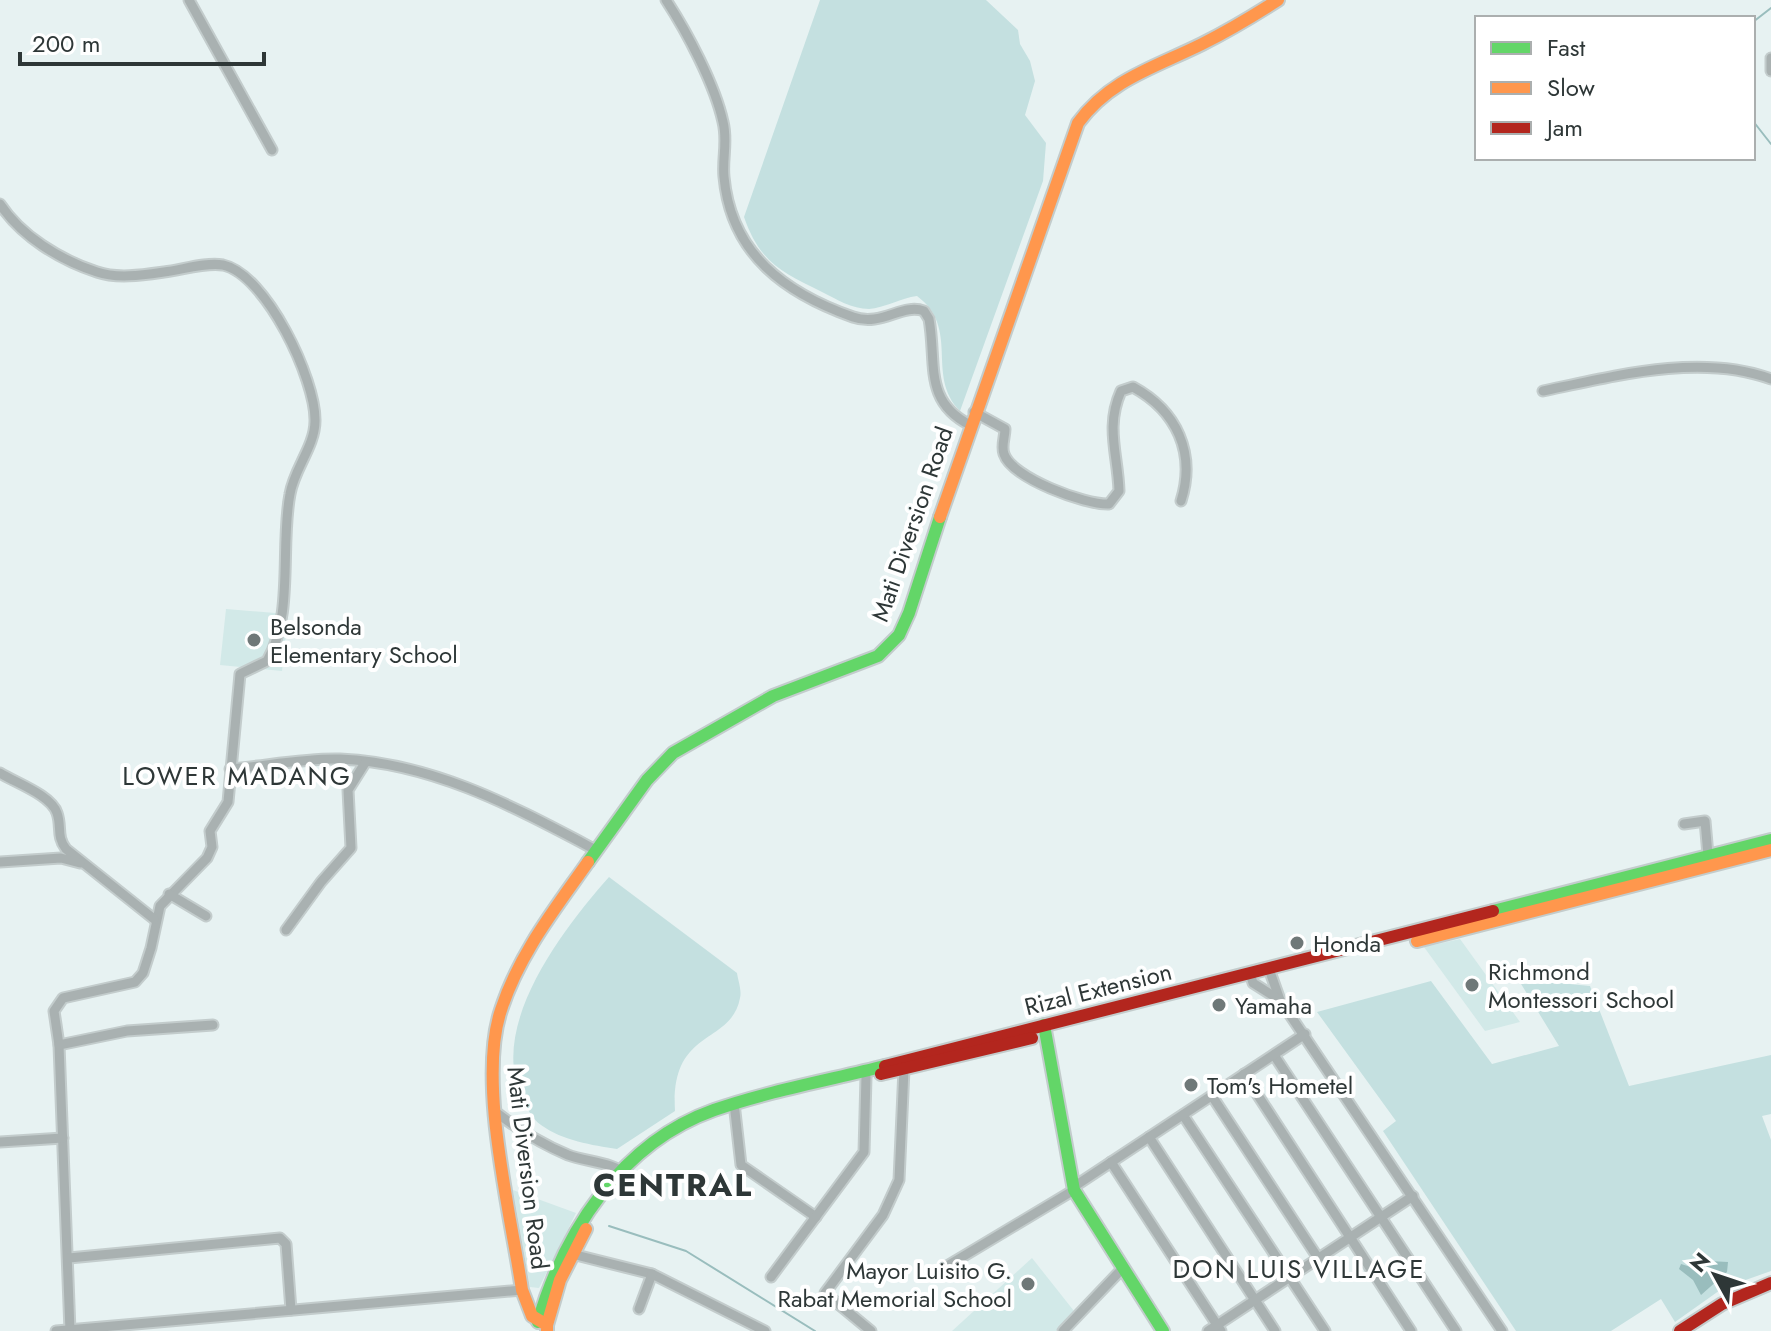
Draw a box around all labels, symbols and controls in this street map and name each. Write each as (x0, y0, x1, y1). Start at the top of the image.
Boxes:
scale bar (20, 16, 264, 66)
legend (1475, 16, 1755, 160)
text: 200 m (32, 26, 100, 61)
text: Fast (1547, 30, 1585, 65)
text: Slow (1547, 70, 1595, 105)
text: Jam (1544, 110, 1583, 145)
street label: Mati Diversion Road (862, 422, 962, 626)
place label: Belsonda Elementary School (270, 609, 458, 672)
marker: Belsonda Elementary School (245, 631, 263, 649)
district label: LOWER MADANG (122, 757, 352, 795)
place label: Honda (1313, 926, 1381, 961)
marker: Honda (1288, 934, 1306, 952)
street label: Rizal Extension (1021, 954, 1175, 1024)
place label: Richmond Montessori School (1488, 954, 1674, 1017)
marker: Richmond Montessori School (1463, 976, 1481, 994)
place label: Yamaha (1235, 988, 1312, 1023)
marker: Yamaha (1210, 996, 1228, 1014)
street label: Mati Diversion Road (498, 1065, 558, 1271)
place label: Tom's Hometel (1207, 1068, 1353, 1103)
marker: Tom's Hometel (1182, 1076, 1200, 1094)
district label: CENTRAL (593, 1162, 753, 1208)
north arrow (1675, 1235, 1755, 1315)
text: N (1682, 1245, 1718, 1279)
district label: DON LUIS VILLAGE (1172, 1250, 1426, 1288)
place label: Mayor Luisito G. Rabat Memorial School (778, 1253, 1012, 1316)
marker: Mayor Luisito G. Rabat Memorial School (1019, 1275, 1037, 1293)

